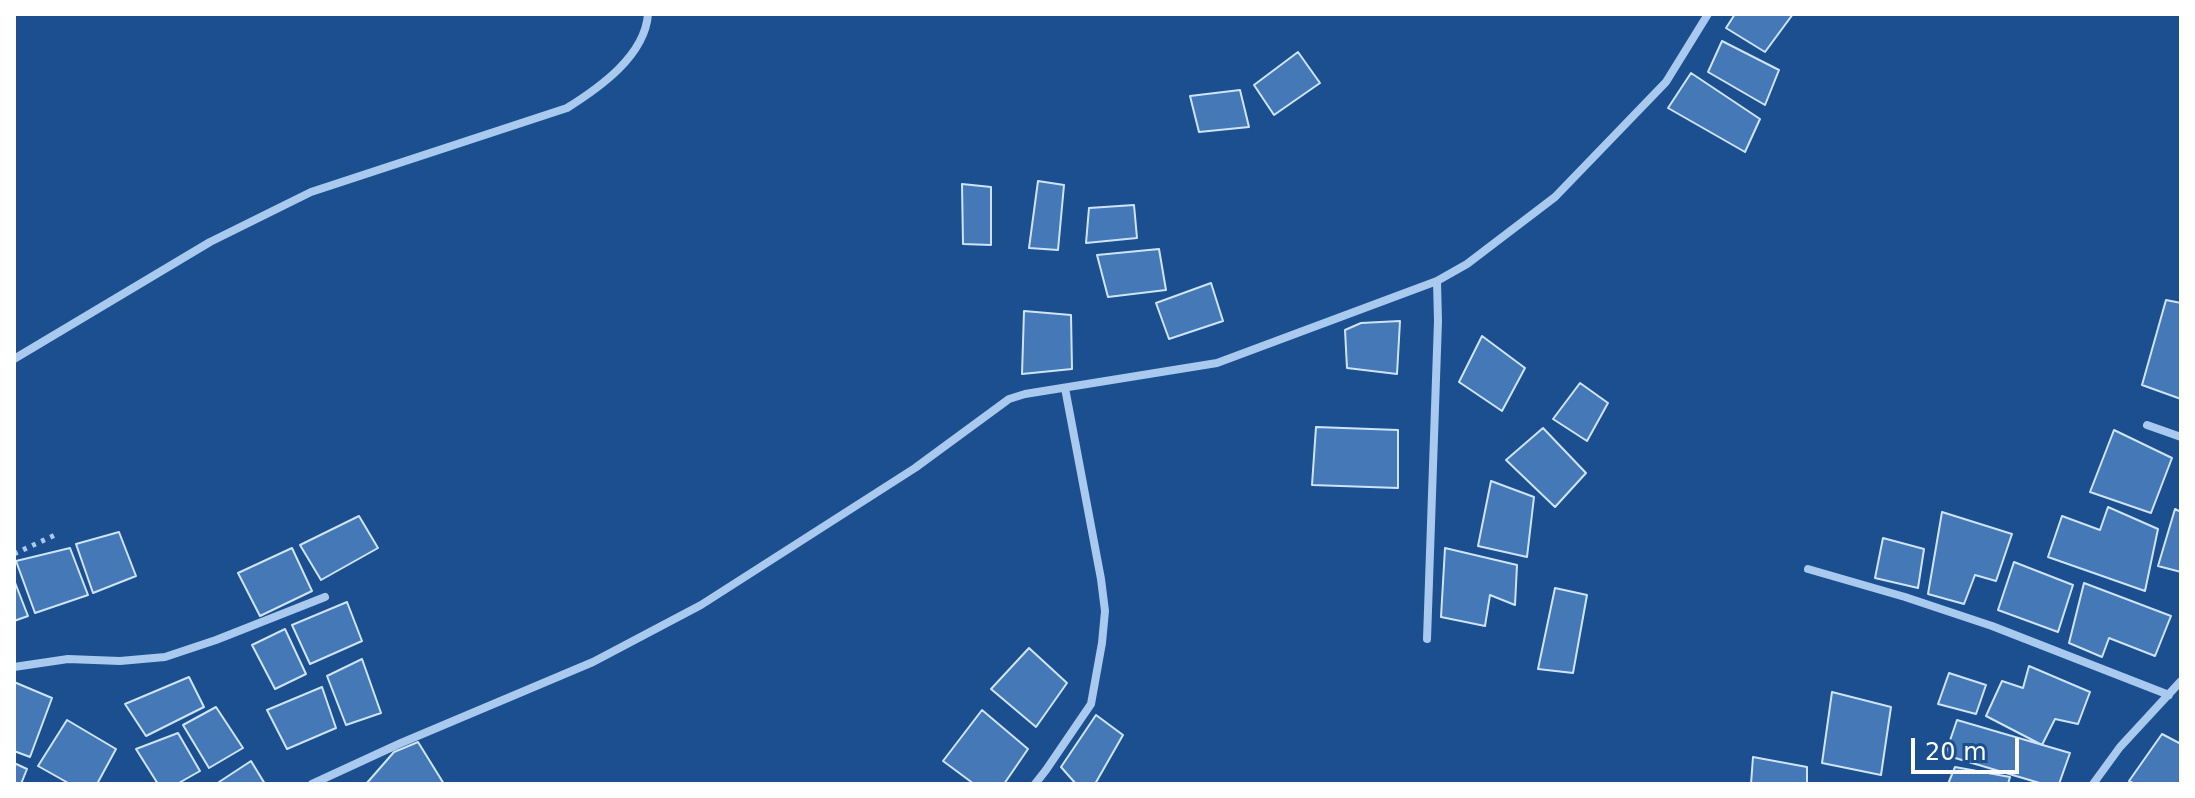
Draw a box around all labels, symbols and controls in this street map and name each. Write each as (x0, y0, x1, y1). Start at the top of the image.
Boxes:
scale bar (1915, 722, 2023, 772)
text: 20 m (1925, 738, 1987, 766)

